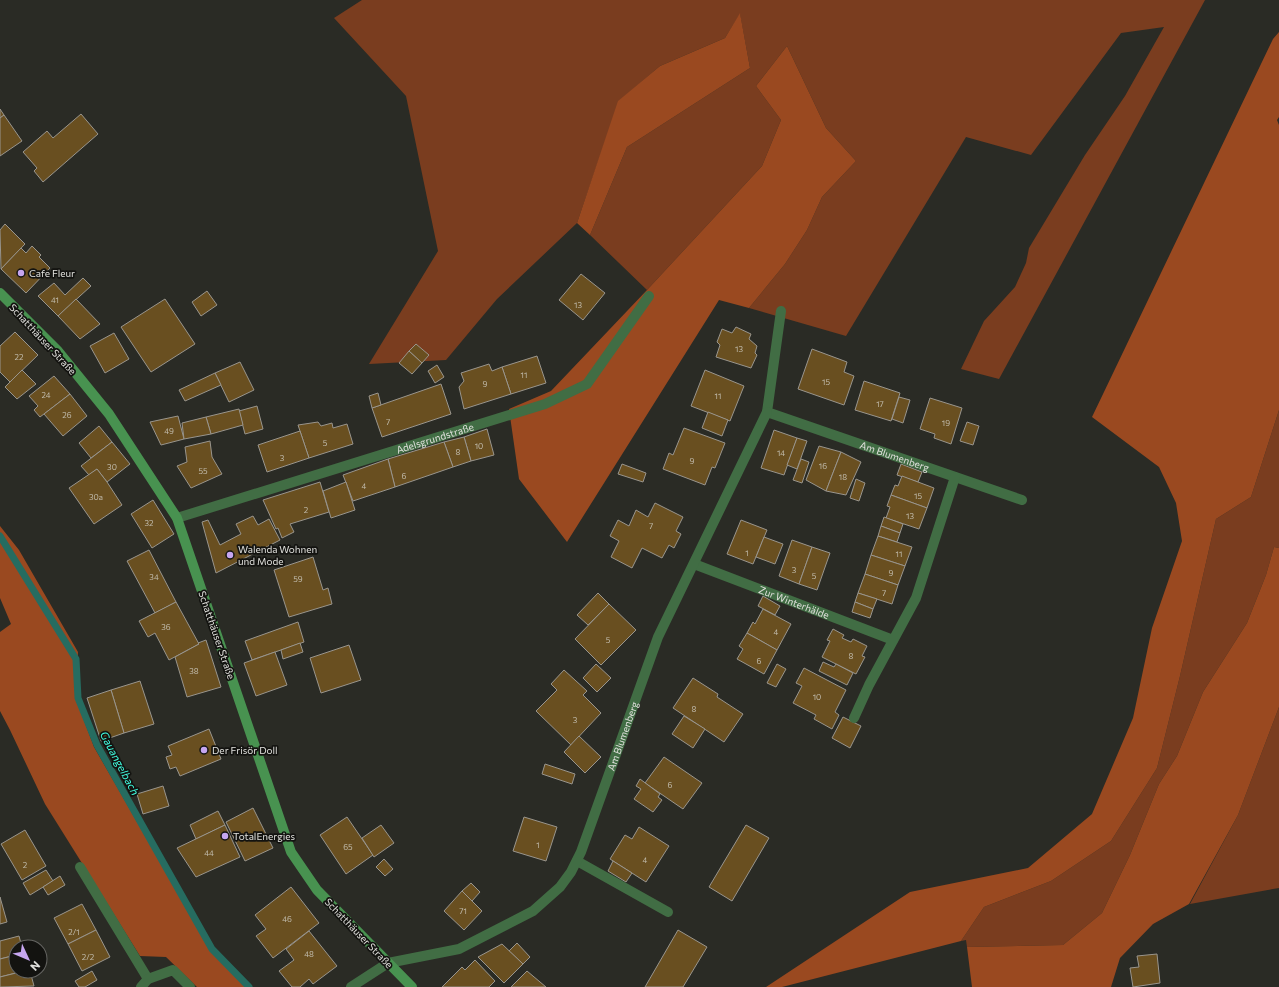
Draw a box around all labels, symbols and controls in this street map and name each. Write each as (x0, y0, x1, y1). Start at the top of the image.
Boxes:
place label: Cafe Fleur (29, 267, 75, 279)
marker: Cafe Fleur (16, 268, 26, 278)
house number: 41 (51, 295, 59, 305)
house number: 13 (574, 300, 582, 310)
street label: Schatthäuser Straße (7, 301, 79, 377)
house number: 13 (735, 344, 743, 354)
house number: 22 (15, 352, 24, 362)
house number: 11 (521, 370, 527, 380)
house number: 15 (822, 377, 830, 387)
house number: 9 (483, 379, 488, 389)
house number: 24 (41, 390, 51, 400)
house number: 11 (715, 391, 721, 401)
house number: 17 (876, 399, 884, 409)
house number: 26 (62, 410, 72, 420)
house number: 7 (386, 417, 390, 427)
house number: 19 (942, 418, 950, 428)
street label: Adelsgrundstraße (395, 420, 475, 456)
house number: 49 (164, 426, 174, 436)
house number: 5 (323, 438, 328, 448)
street label: Am Blumenberg (858, 439, 931, 474)
house number: 10 (475, 441, 483, 451)
house number: 8 (456, 447, 461, 457)
house number: 14 (777, 448, 785, 458)
house number: 3 (280, 453, 285, 463)
house number: 9 (690, 456, 695, 466)
house number: 16 (819, 461, 827, 471)
house number: 30 (107, 462, 117, 472)
house number: 55 (198, 466, 208, 476)
house number: 6 (402, 471, 407, 481)
house number: 18 (839, 472, 847, 482)
house number: 4 (362, 481, 367, 491)
house number: 15 (914, 491, 922, 501)
house number: 30a (89, 492, 103, 502)
house number: 2 (304, 505, 309, 515)
house number: 13 (906, 511, 914, 521)
house number: 32 (145, 518, 154, 528)
house number: 7 (649, 521, 653, 531)
place label: Walenda Wohnen und Mode (238, 543, 317, 567)
house number: 1 (745, 548, 749, 558)
house number: 11 (896, 549, 902, 559)
marker: Walenda Wohnen und Mode (225, 550, 235, 560)
house number: 3 (792, 565, 797, 575)
house number: 9 (889, 568, 894, 578)
house number: 5 (812, 571, 817, 581)
house number: 34 (149, 572, 159, 582)
house number: 59 (293, 574, 303, 584)
street label: Zur Winterhälde (757, 583, 831, 621)
house number: 7 (882, 588, 886, 598)
street label: Schatthäuser Straße (196, 589, 238, 681)
house number: 36 (161, 622, 171, 632)
house number: 4 (774, 627, 779, 637)
house number: 5 (606, 635, 611, 645)
house number: 8 (849, 651, 854, 661)
house number: 6 (757, 656, 762, 666)
house number: 38 (189, 666, 199, 676)
house number: 10 (813, 692, 821, 702)
street label: Am Blumenberg (605, 699, 641, 772)
house number: 8 (692, 704, 697, 714)
house number: 3 (573, 715, 578, 725)
water label: Gauangelbach (98, 729, 142, 797)
place label: Der Frisör Doll (212, 744, 278, 756)
marker: Der Frisör Doll (199, 745, 209, 755)
house number: 6 (668, 780, 673, 790)
place label: TotalEnergies (233, 830, 296, 842)
marker: TotalEnergies (220, 831, 230, 841)
house number: 1 (536, 840, 540, 850)
house number: 65 (343, 842, 353, 852)
house number: 44 (204, 848, 214, 858)
house number: 4 (643, 855, 648, 865)
house number: 2 (23, 860, 28, 870)
street label: Schatthäuser Straße (323, 896, 395, 970)
house number: 71 (459, 906, 467, 916)
house number: 46 (282, 914, 292, 924)
house number: 2/1 (68, 927, 80, 937)
north arrow (8, 939, 48, 979)
house number: 48 (304, 949, 314, 959)
house number: 2/2 (82, 952, 95, 962)
text: N (28, 959, 43, 974)

